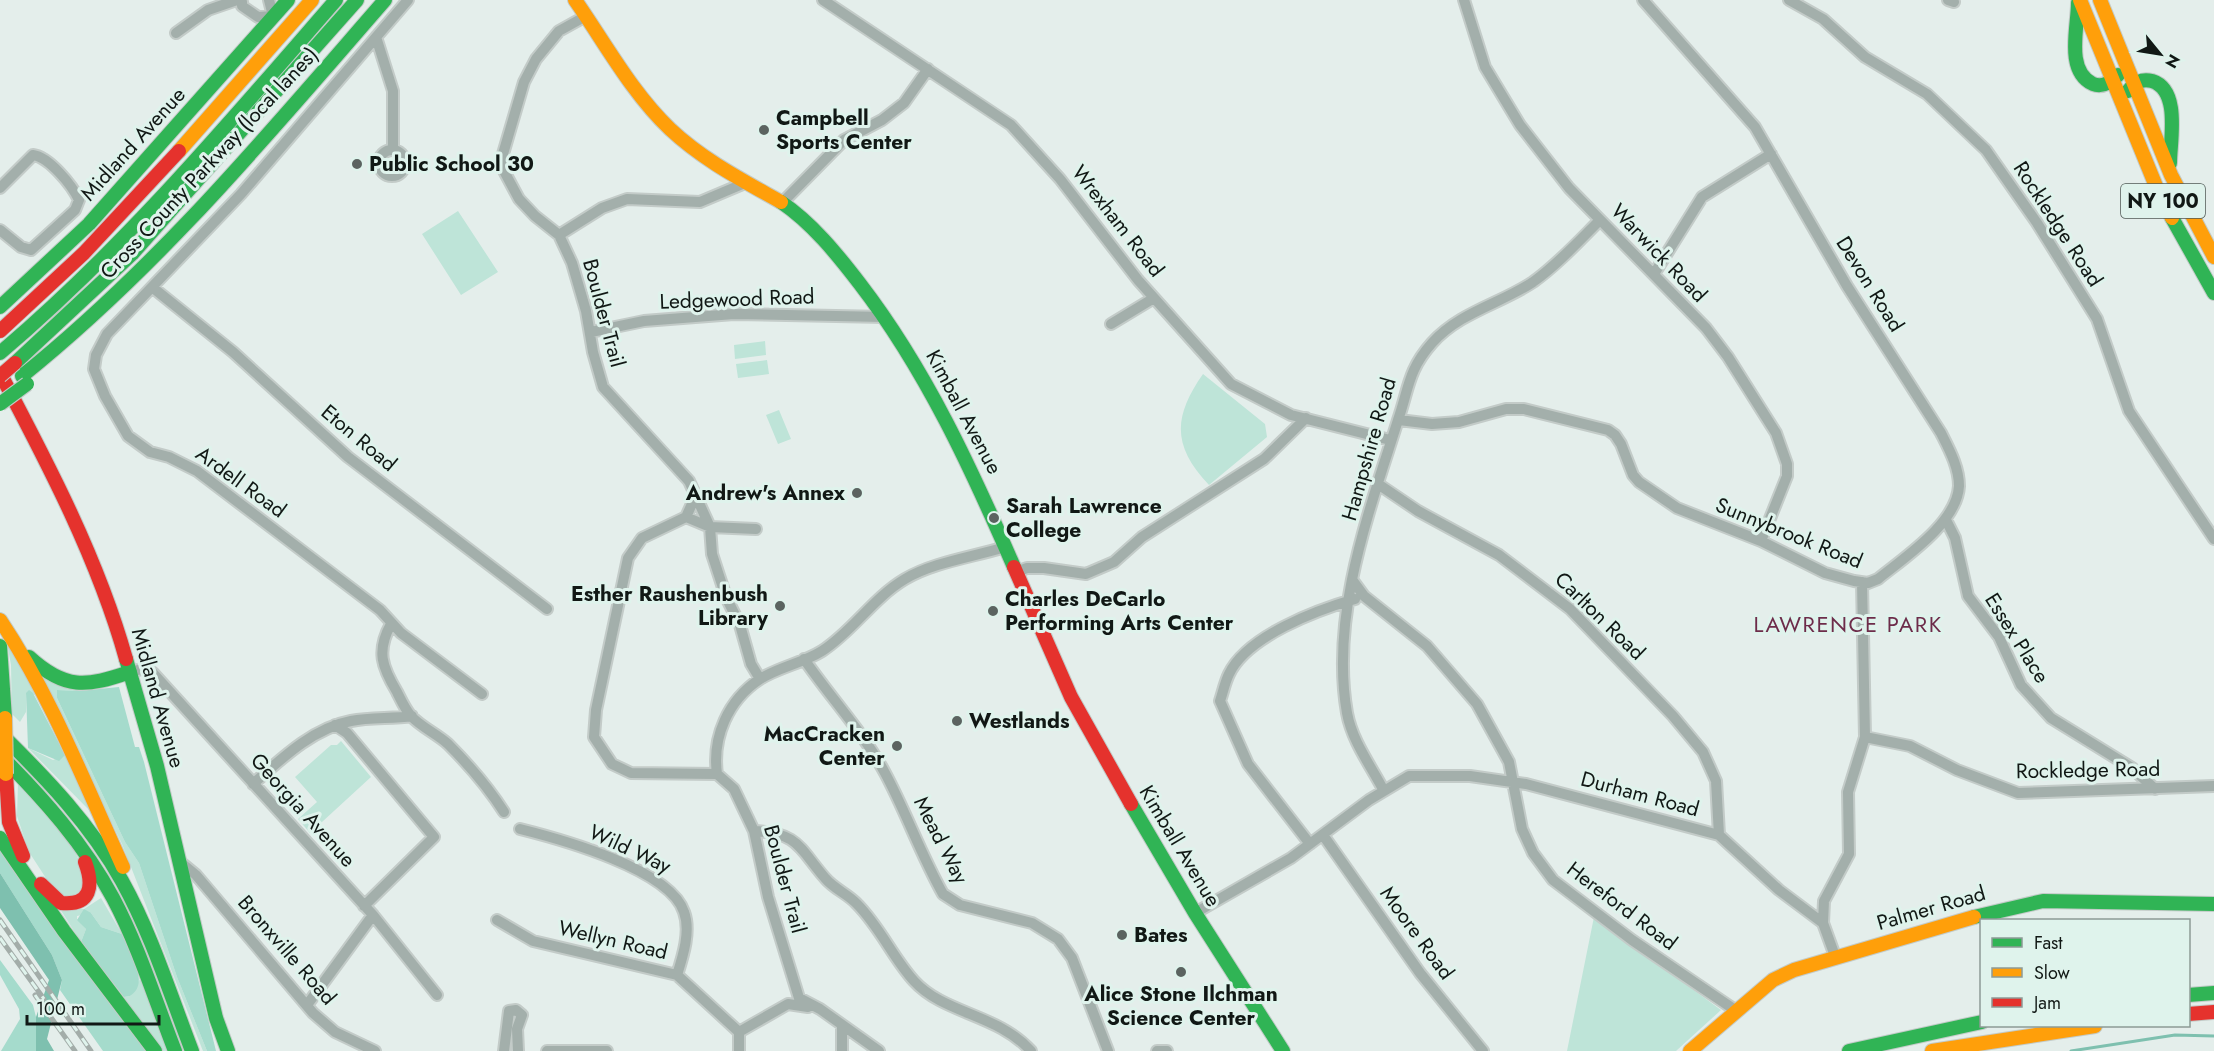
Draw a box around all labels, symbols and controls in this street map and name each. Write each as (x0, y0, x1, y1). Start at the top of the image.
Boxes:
north arrow (2130, 24, 2190, 84)
street label: Cross County Parkway (local lanes) (93, 40, 325, 286)
text: N (2159, 50, 2186, 73)
street label: Midland Avenue (74, 80, 192, 208)
place label: Campbell Sports Center (776, 103, 912, 157)
marker: Campbell Sports Center (757, 123, 771, 137)
place label: Public School 30 (369, 149, 534, 179)
street label: Rockledge Road (2006, 155, 2110, 293)
marker: Public School 30 (350, 157, 364, 171)
street label: Wrexham Road (1065, 159, 1171, 283)
road number: NY 100 (2121, 184, 2205, 218)
street label: Warwick Road (1604, 197, 1714, 309)
street label: Devon Road (1829, 230, 1911, 338)
street label: Boulder Trail (575, 256, 633, 370)
street label: Ledgewood Road (659, 281, 815, 317)
street label: Kimball Avenue (919, 344, 1010, 480)
street label: Hampshire Road (1334, 374, 1404, 524)
street label: Eton Road (315, 397, 403, 479)
street label: Ardell Road (190, 439, 292, 525)
place label: Andrew's Annex (685, 478, 846, 508)
marker: Andrew's Annex (850, 486, 864, 500)
street label: Sunnybrook Road (1711, 490, 1867, 576)
place label: Sarah Lawrence College (1006, 491, 1162, 545)
marker: Sarah Lawrence College (987, 511, 1001, 525)
street label: Carlton Road (1548, 565, 1652, 667)
place label: Esther Raushenbush Library (571, 579, 769, 633)
place label: Charles DeCarlo Performing Arts Center (1005, 584, 1234, 638)
street label: Essex Place (1977, 587, 2057, 689)
marker: Esther Raushenbush Library (773, 599, 787, 613)
marker: Charles DeCarlo Performing Arts Center (986, 604, 1000, 618)
district label: LAWRENCE PARK (1753, 608, 1943, 640)
street label: Midland Avenue (124, 625, 192, 772)
place label: Westlands (969, 706, 1070, 736)
marker: Westlands (950, 714, 964, 728)
place label: MacCracken Center (764, 719, 885, 773)
marker: MacCracken Center (890, 739, 904, 753)
street label: Georgia Avenue (243, 746, 363, 874)
street label: Rockledge Road (2015, 754, 2161, 786)
street label: Durham Road (1577, 764, 1703, 824)
street label: Kimball Avenue (1132, 779, 1228, 913)
street label: Mead Way (906, 791, 976, 889)
street label: Wild Way (584, 817, 677, 881)
street label: Boulder Trail (756, 822, 814, 936)
street label: Hereford Road (1560, 854, 1684, 958)
street label: Palmer Road (1873, 878, 1989, 938)
street label: Moore Road (1373, 880, 1461, 986)
street label: Bronxville Road (231, 888, 343, 1012)
street label: Wellyn Road (555, 913, 671, 967)
legend (1980, 919, 2190, 1027)
place label: Bates (1134, 920, 1188, 950)
marker: Bates (1115, 928, 1129, 942)
text: Fast (2034, 930, 2063, 956)
text: Slow (2034, 960, 2071, 986)
marker: Alice Stone Ilchman Science Center (1174, 965, 1188, 979)
place label: Alice Stone Ilchman Science Center (1083, 979, 1278, 1033)
scale bar (27, 988, 159, 1026)
text: Jam (2032, 990, 2061, 1016)
text: 100 m (36, 996, 85, 1022)

